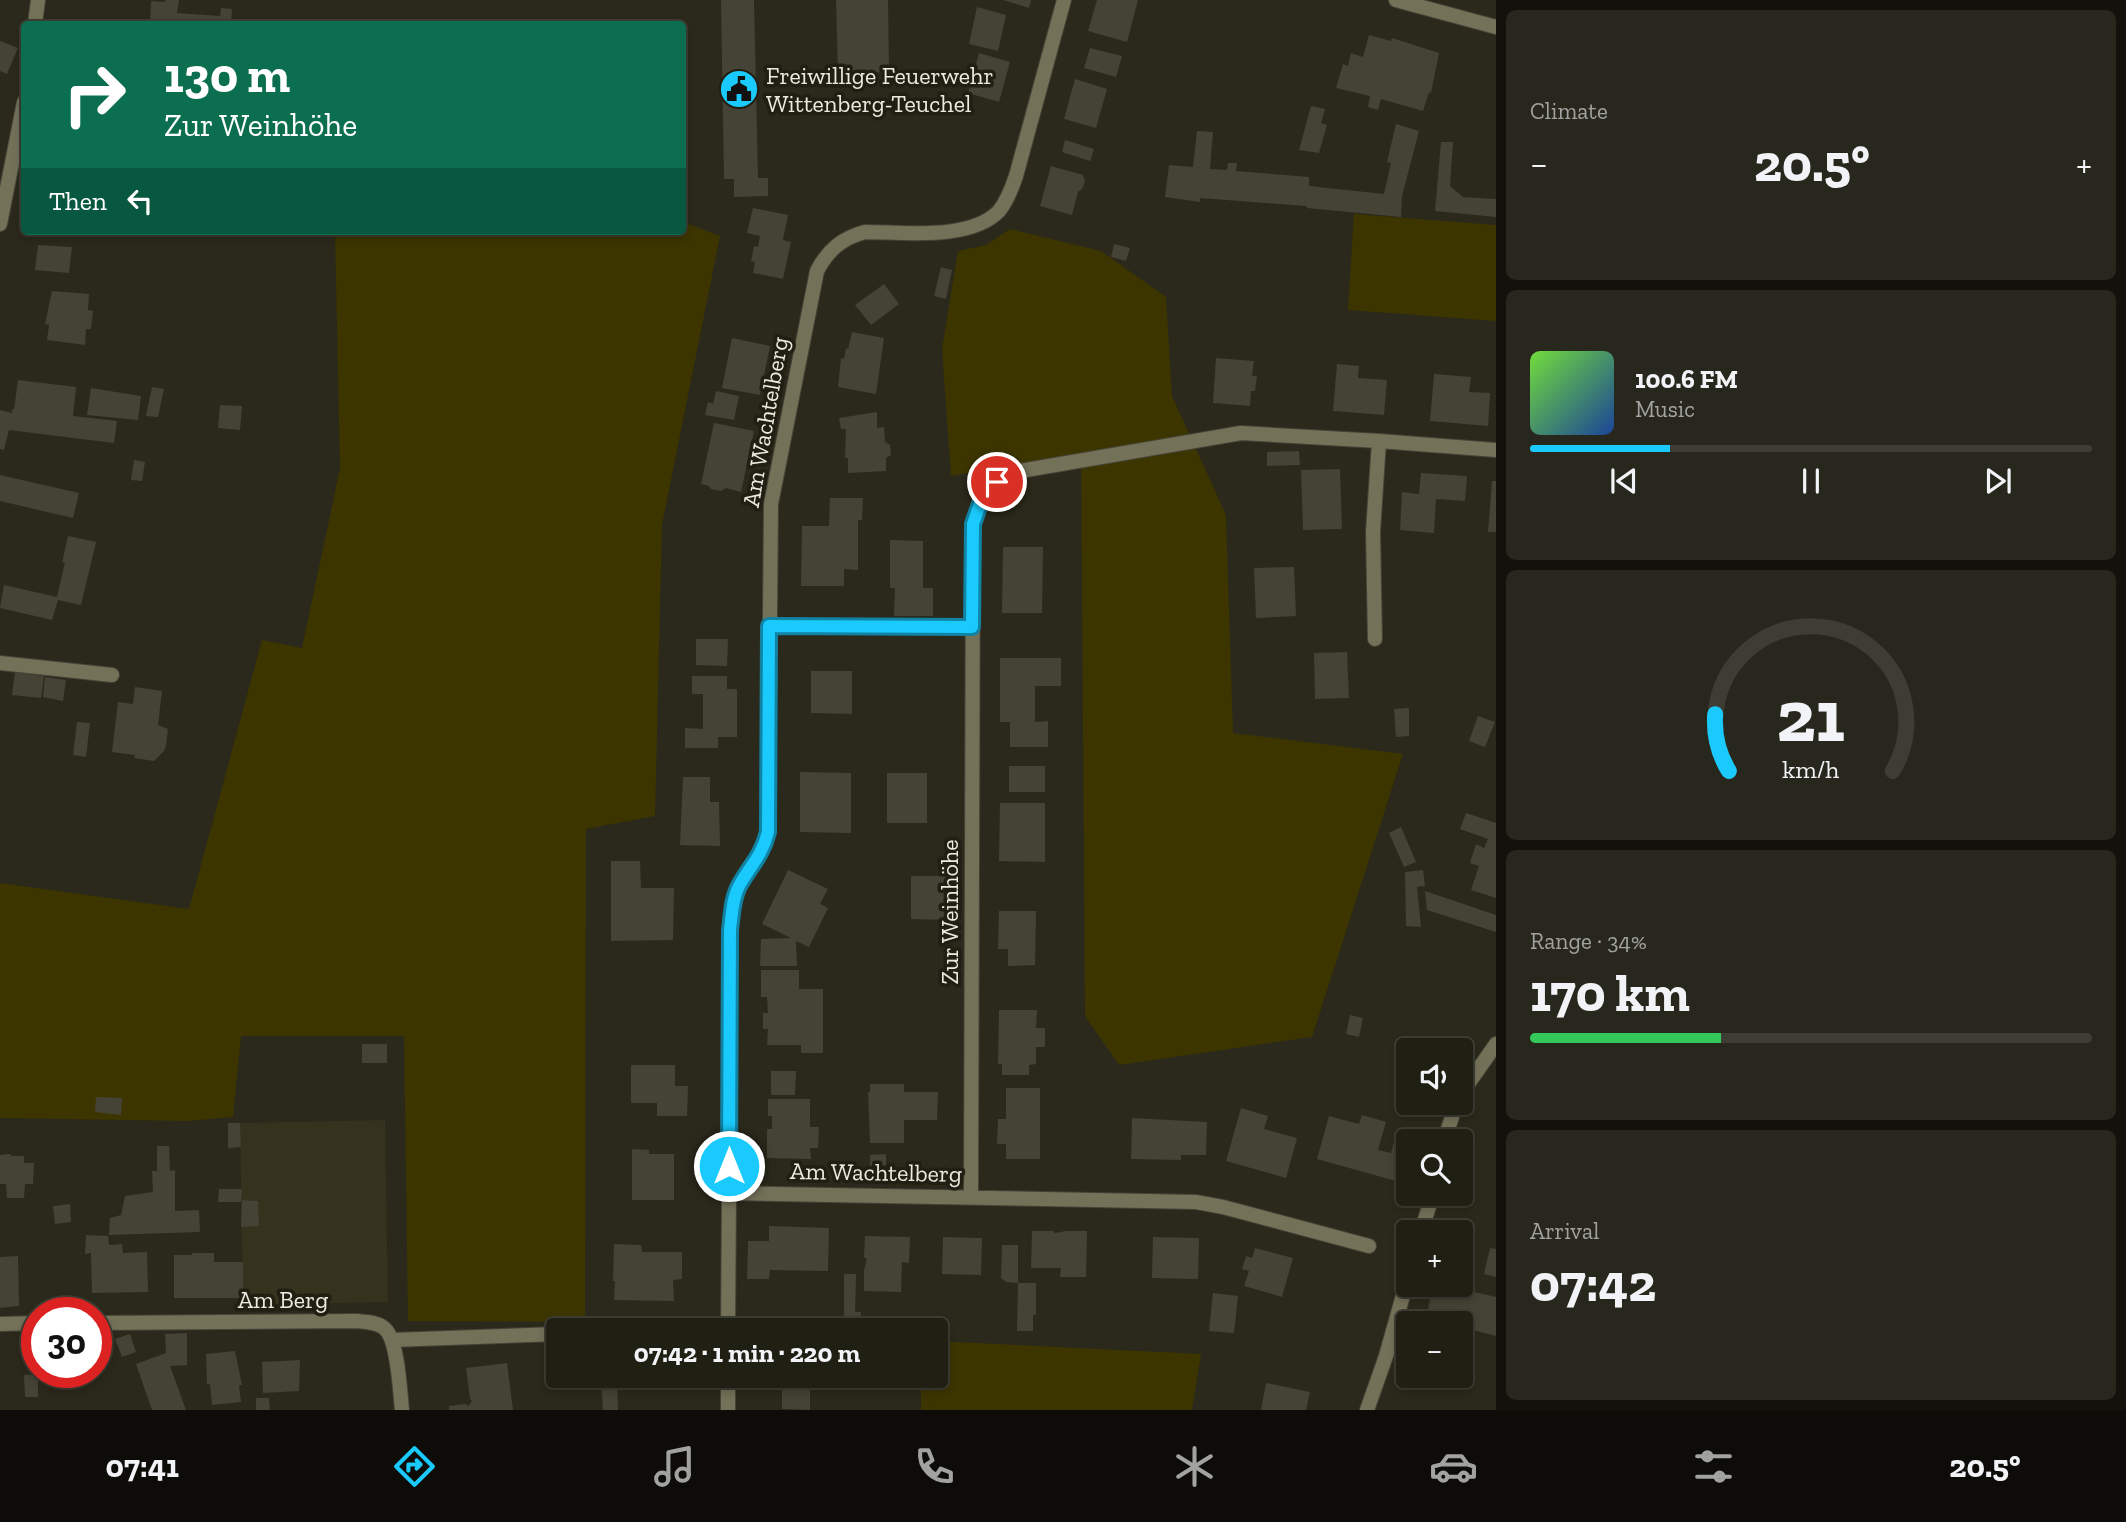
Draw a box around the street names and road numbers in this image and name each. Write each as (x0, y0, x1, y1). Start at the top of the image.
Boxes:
street label: Am Wachtelberg (736, 335, 794, 509)
street label: Zur Weinhöhe (935, 840, 964, 984)
street label: Am Wachtelberg (790, 1156, 962, 1188)
street label: Am Berg (238, 1285, 328, 1314)

